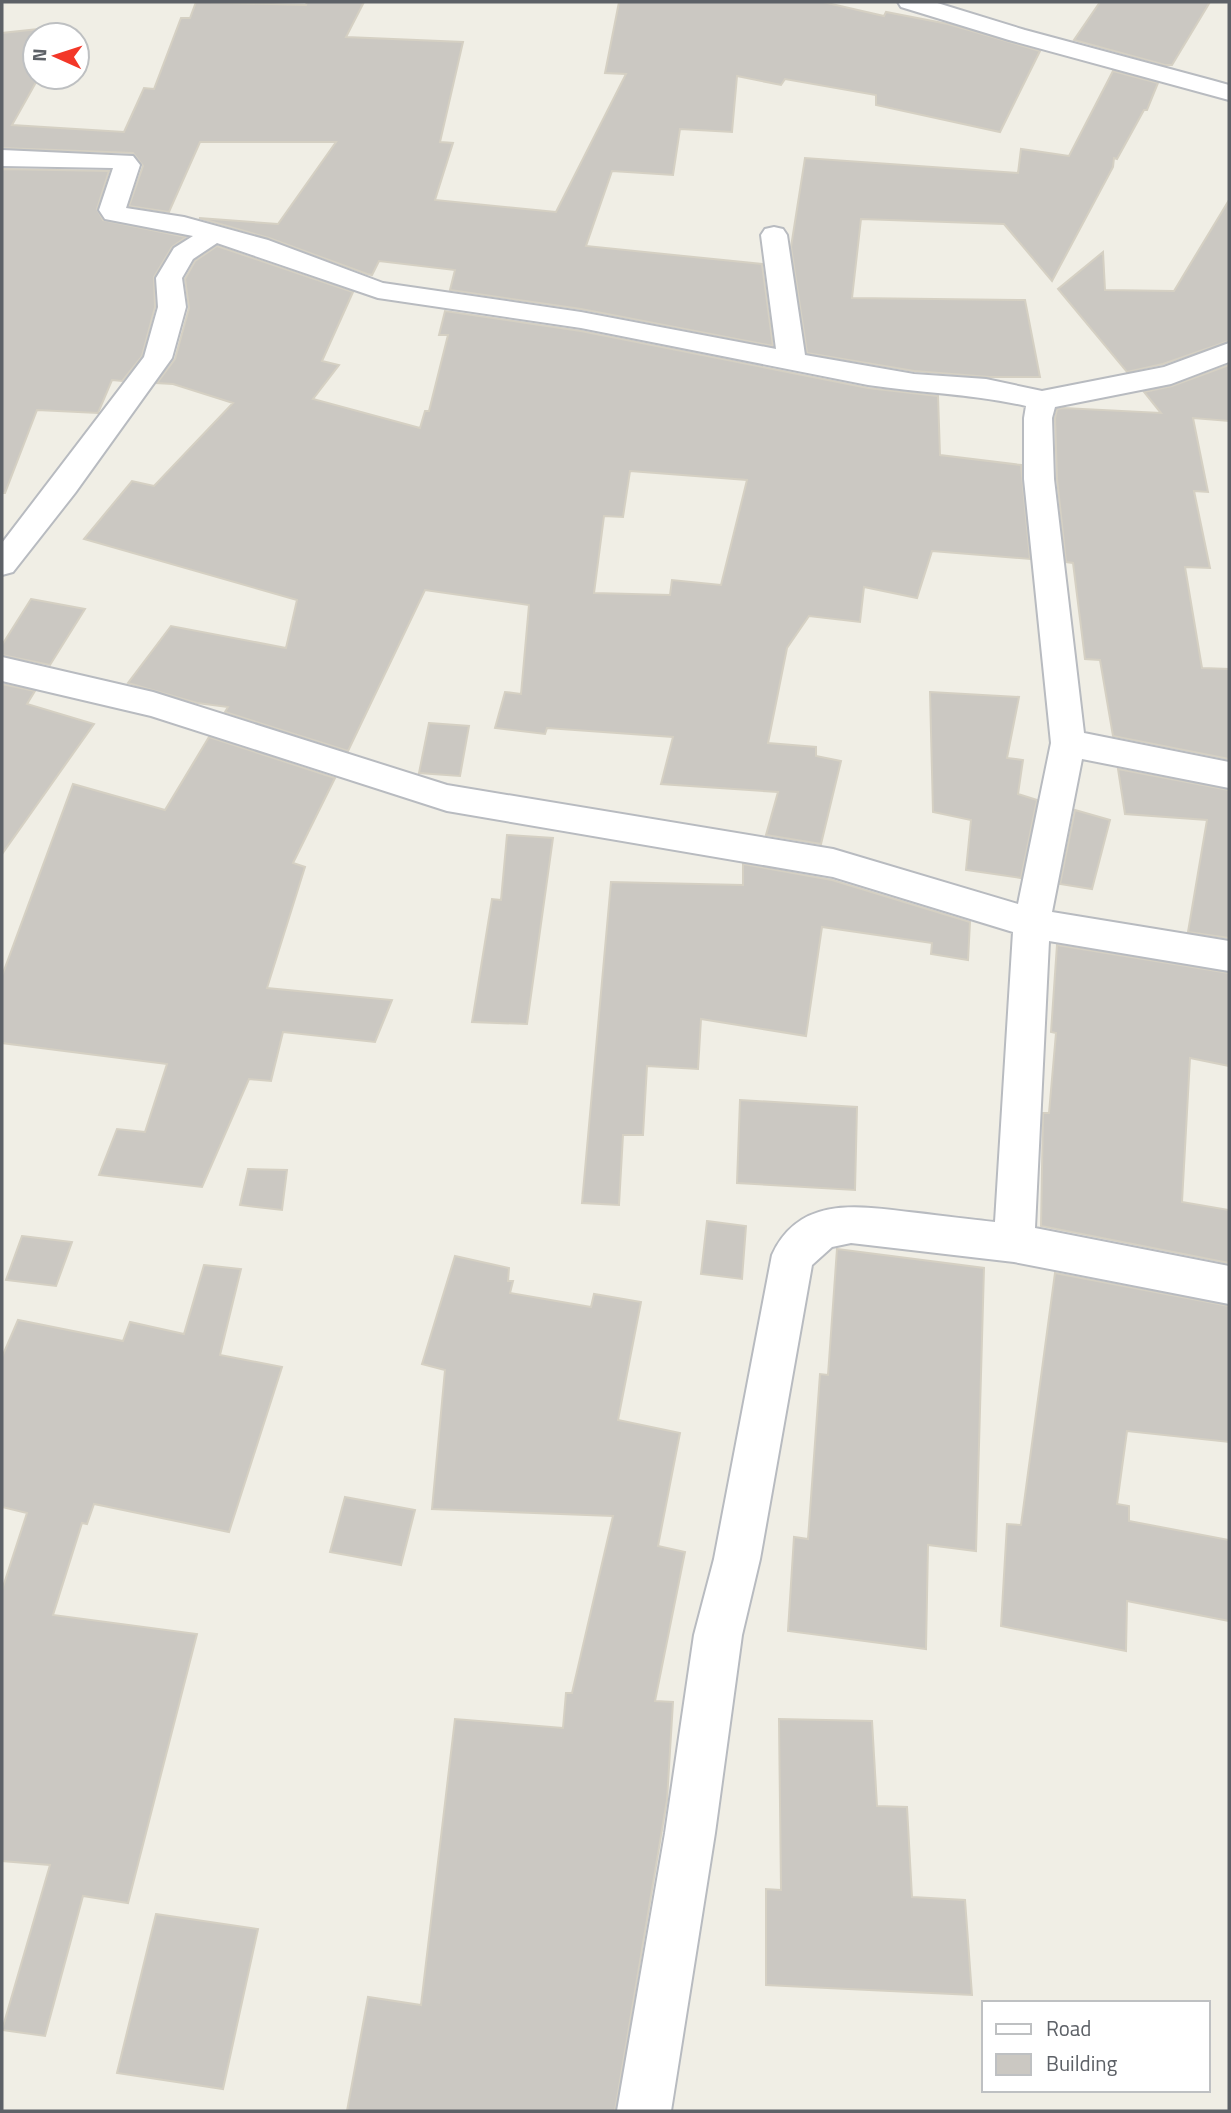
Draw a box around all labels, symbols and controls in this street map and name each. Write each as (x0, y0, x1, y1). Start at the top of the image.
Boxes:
north arrow (21, 21, 91, 91)
text: N (24, 48, 53, 62)
legend (982, 2001, 1210, 2092)
text: Road (1046, 2012, 1091, 2044)
text: Building (1046, 2047, 1118, 2079)

